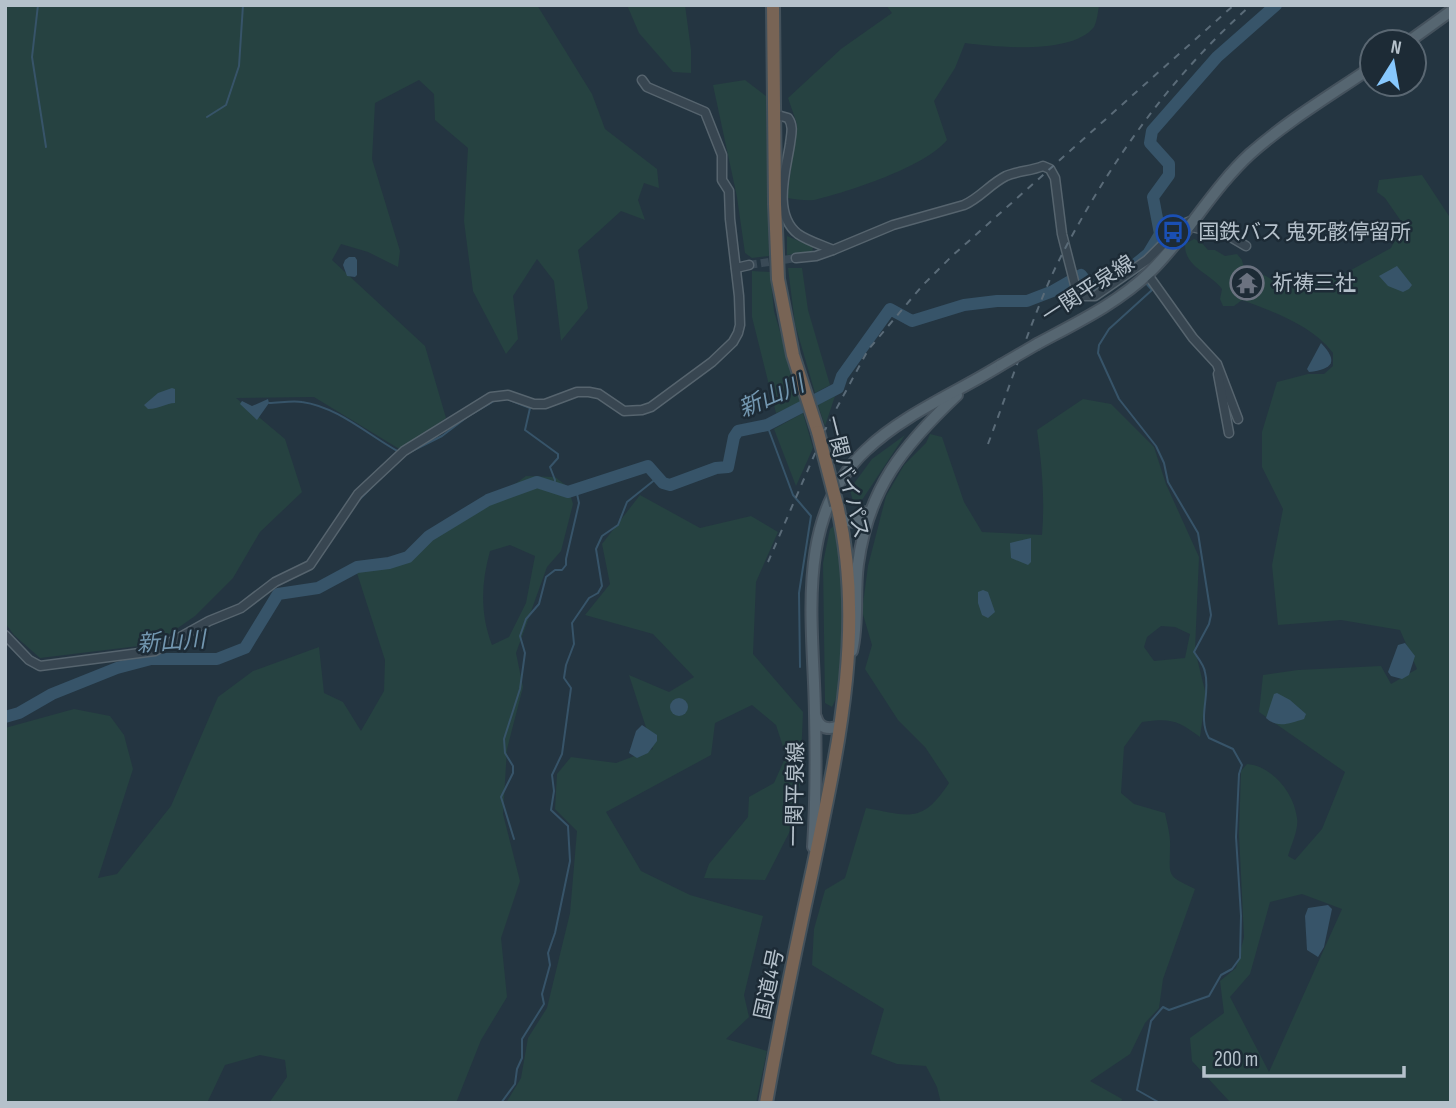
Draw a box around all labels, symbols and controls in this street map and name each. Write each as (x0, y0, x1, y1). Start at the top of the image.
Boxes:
north arrow (1358, 28, 1428, 98)
text: N (1389, 36, 1403, 60)
bus stop icon: 国鉄バス 鬼死骸停留所 (1154, 213, 1192, 251)
place label: 国鉄バス 鬼死骸停留所 (1198, 220, 1411, 245)
street label: 一関平泉線 (1037, 250, 1139, 328)
temple icon: 祈祷三社 (1228, 264, 1266, 302)
place label: 祈祷三社 (1272, 271, 1356, 296)
water label: 新山川 (734, 369, 811, 424)
street label: 一関バイパス (819, 413, 874, 541)
water label: 新山川 (136, 625, 209, 658)
street label: 一関平泉線 (782, 741, 809, 847)
street label: 国道4号 (750, 946, 789, 1022)
scale bar (1204, 1034, 1404, 1078)
text: 200 m (1214, 1047, 1258, 1072)

